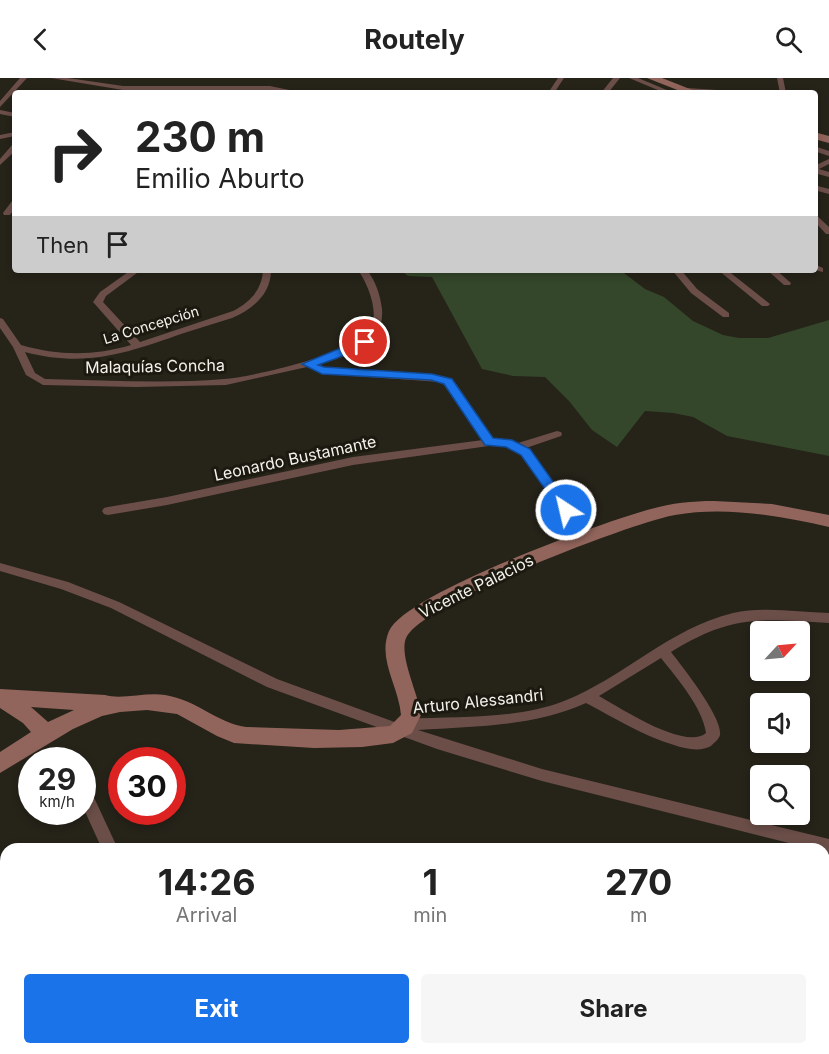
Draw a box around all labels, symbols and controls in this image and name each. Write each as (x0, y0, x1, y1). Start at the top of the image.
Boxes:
icon: back (24, 23, 57, 56)
text: Routely (364, 23, 465, 56)
icon: search (772, 23, 805, 56)
text: 230 m (135, 111, 265, 162)
icon: right (36, 114, 114, 192)
text: Emilio Aburto (135, 162, 305, 195)
icon: arrive (101, 228, 134, 261)
text: Then (36, 232, 89, 258)
street label: La Concepción (101, 302, 201, 347)
pin (339, 316, 390, 367)
icon: arrive (348, 325, 381, 358)
street label: Malaquías Concha (85, 355, 225, 377)
street label: Leonardo Bustamante (212, 431, 378, 485)
position arrow (534, 478, 598, 542)
street label: Vicente Palacios (416, 550, 536, 622)
north arrow (750, 621, 810, 681)
map controls (750, 621, 810, 825)
street label: Arturo Alessandri (412, 684, 544, 718)
button: sound (750, 693, 810, 753)
speed limit sign: 30 (108, 747, 186, 825)
text: 29 (38, 761, 76, 797)
button: search (750, 765, 810, 825)
text: km/h (39, 792, 75, 811)
text: 14:26 (158, 860, 256, 904)
text: 1 (423, 860, 438, 904)
text: 270 (605, 860, 672, 904)
text: Arrival (176, 903, 237, 927)
text: min (413, 903, 447, 927)
text: m (630, 903, 647, 927)
button: Exit (24, 974, 409, 1043)
button: Share (421, 974, 806, 1043)

